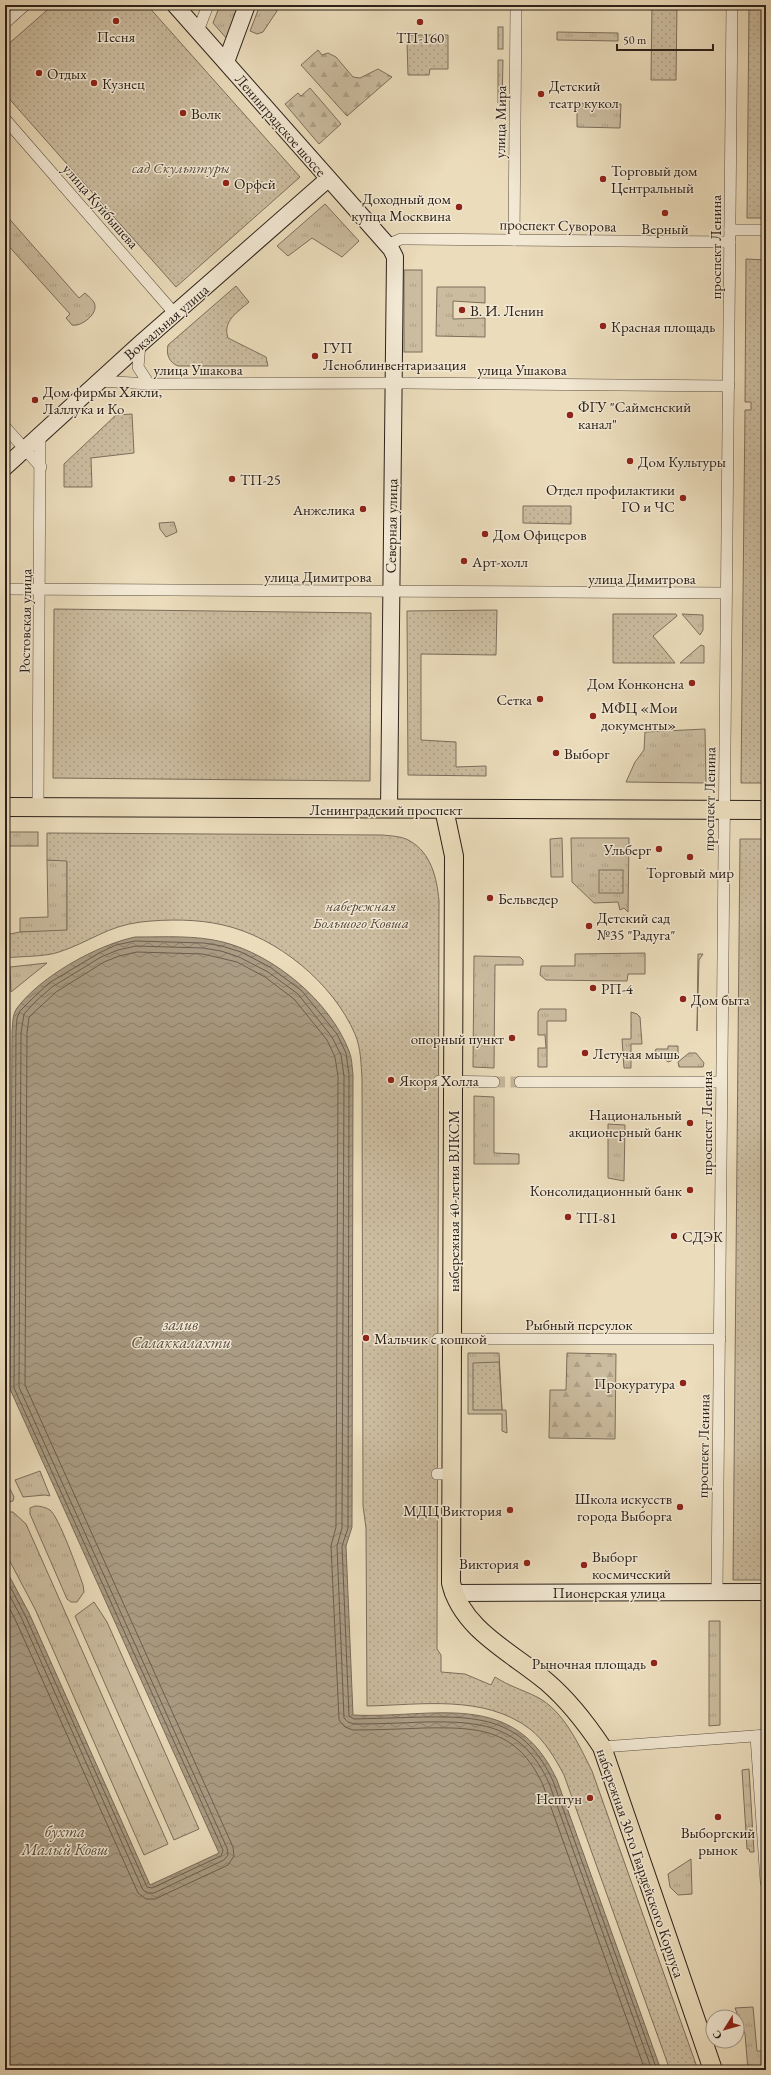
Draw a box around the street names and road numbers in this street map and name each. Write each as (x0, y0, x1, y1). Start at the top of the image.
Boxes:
street label: Ленинградское шоссе (231, 70, 331, 180)
street label: улица Мира (490, 85, 510, 159)
street label: улица Куйбышева (59, 160, 143, 252)
street label: проспект Ленина (706, 195, 725, 299)
street label: проспект Суворова (499, 214, 617, 236)
street label: Вокзальная улица (120, 280, 212, 364)
street label: улица Ушакова (153, 360, 243, 379)
street label: улица Ушакова (477, 360, 567, 379)
street label: Северная улица (381, 478, 401, 574)
street label: улица Димитрова (264, 567, 372, 586)
street label: Ростовская улица (15, 569, 35, 673)
street label: улица Димитрова (588, 569, 696, 588)
street label: проспект Ленина (699, 747, 719, 851)
street label: Ленинградский проспект (310, 800, 462, 819)
street label: проспект Ленина (697, 1071, 716, 1175)
street label: набережная 40-летия ВЛКСМ (444, 1110, 463, 1292)
street label: Рыбный переулок (525, 1315, 633, 1334)
street label: проспект Ленина (693, 1394, 713, 1498)
street label: Пионерская улица (553, 1583, 665, 1602)
street label: набережная 30-го Гвардейского Корпуса (593, 1746, 689, 1980)

